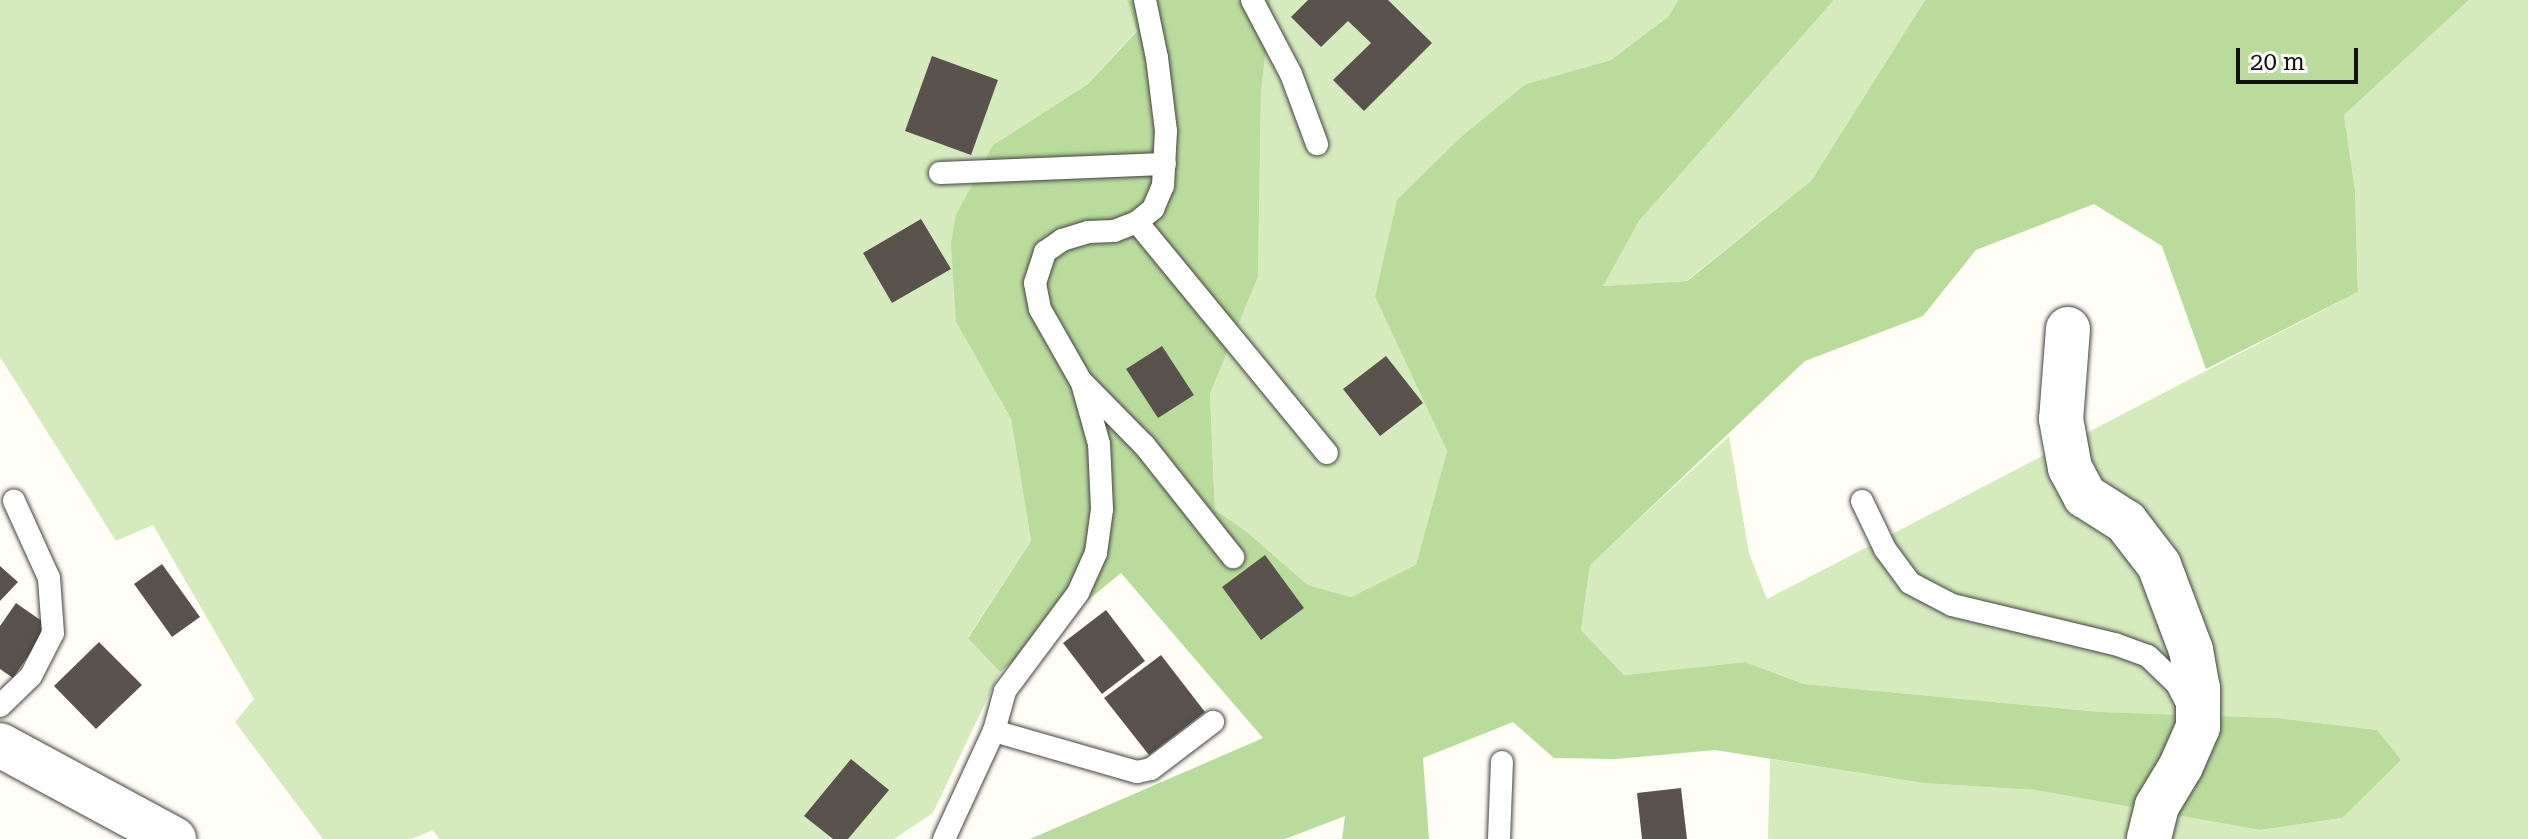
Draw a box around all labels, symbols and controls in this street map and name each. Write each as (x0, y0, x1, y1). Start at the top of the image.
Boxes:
scale bar (2240, 32, 2362, 82)
text: 20 m (2250, 48, 2305, 76)

